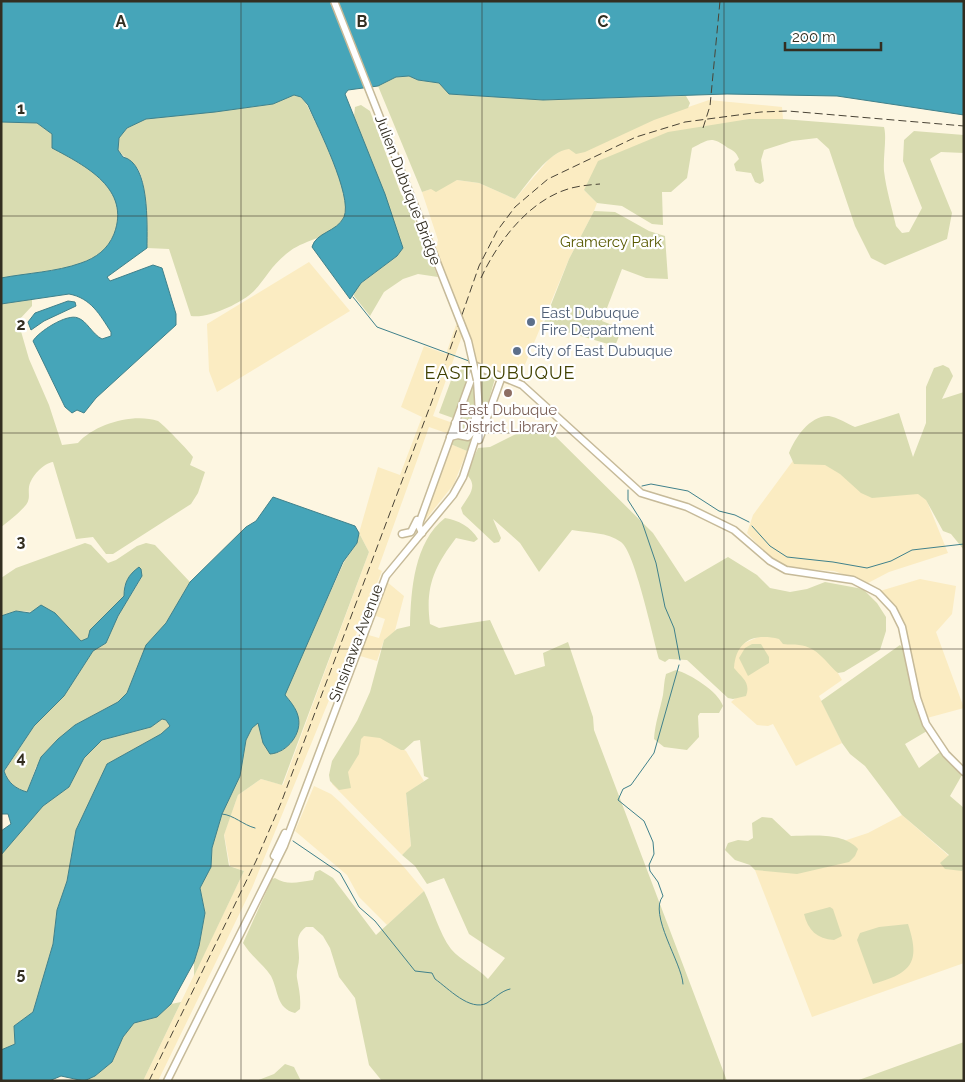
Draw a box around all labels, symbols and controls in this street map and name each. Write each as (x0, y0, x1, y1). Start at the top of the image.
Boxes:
text: A (116, 12, 127, 31)
text: B (357, 12, 368, 31)
text: C (598, 12, 609, 31)
scale bar (785, 20, 881, 52)
text: 200 m (792, 28, 836, 46)
text: 1 (17, 99, 25, 118)
street label: Julien Dubuque Bridge (371, 112, 445, 268)
park label: Gramercy Park (560, 233, 662, 251)
place label: East Dubuque Fire Department (541, 304, 654, 339)
text: 2 (16, 315, 26, 334)
marker: East Dubuque Fire Department (525, 316, 537, 328)
place label: City of East Dubuque (527, 342, 673, 360)
marker: City of East Dubuque (511, 345, 523, 357)
district label: EAST DUBUQUE (425, 362, 575, 383)
marker: East Dubuque District Library (502, 387, 514, 399)
place label: East Dubuque District Library (458, 401, 558, 436)
text: 3 (17, 532, 26, 551)
street label: Sinsinawa Avenue (325, 581, 387, 704)
text: 4 (16, 748, 26, 767)
text: 5 (17, 964, 26, 983)

